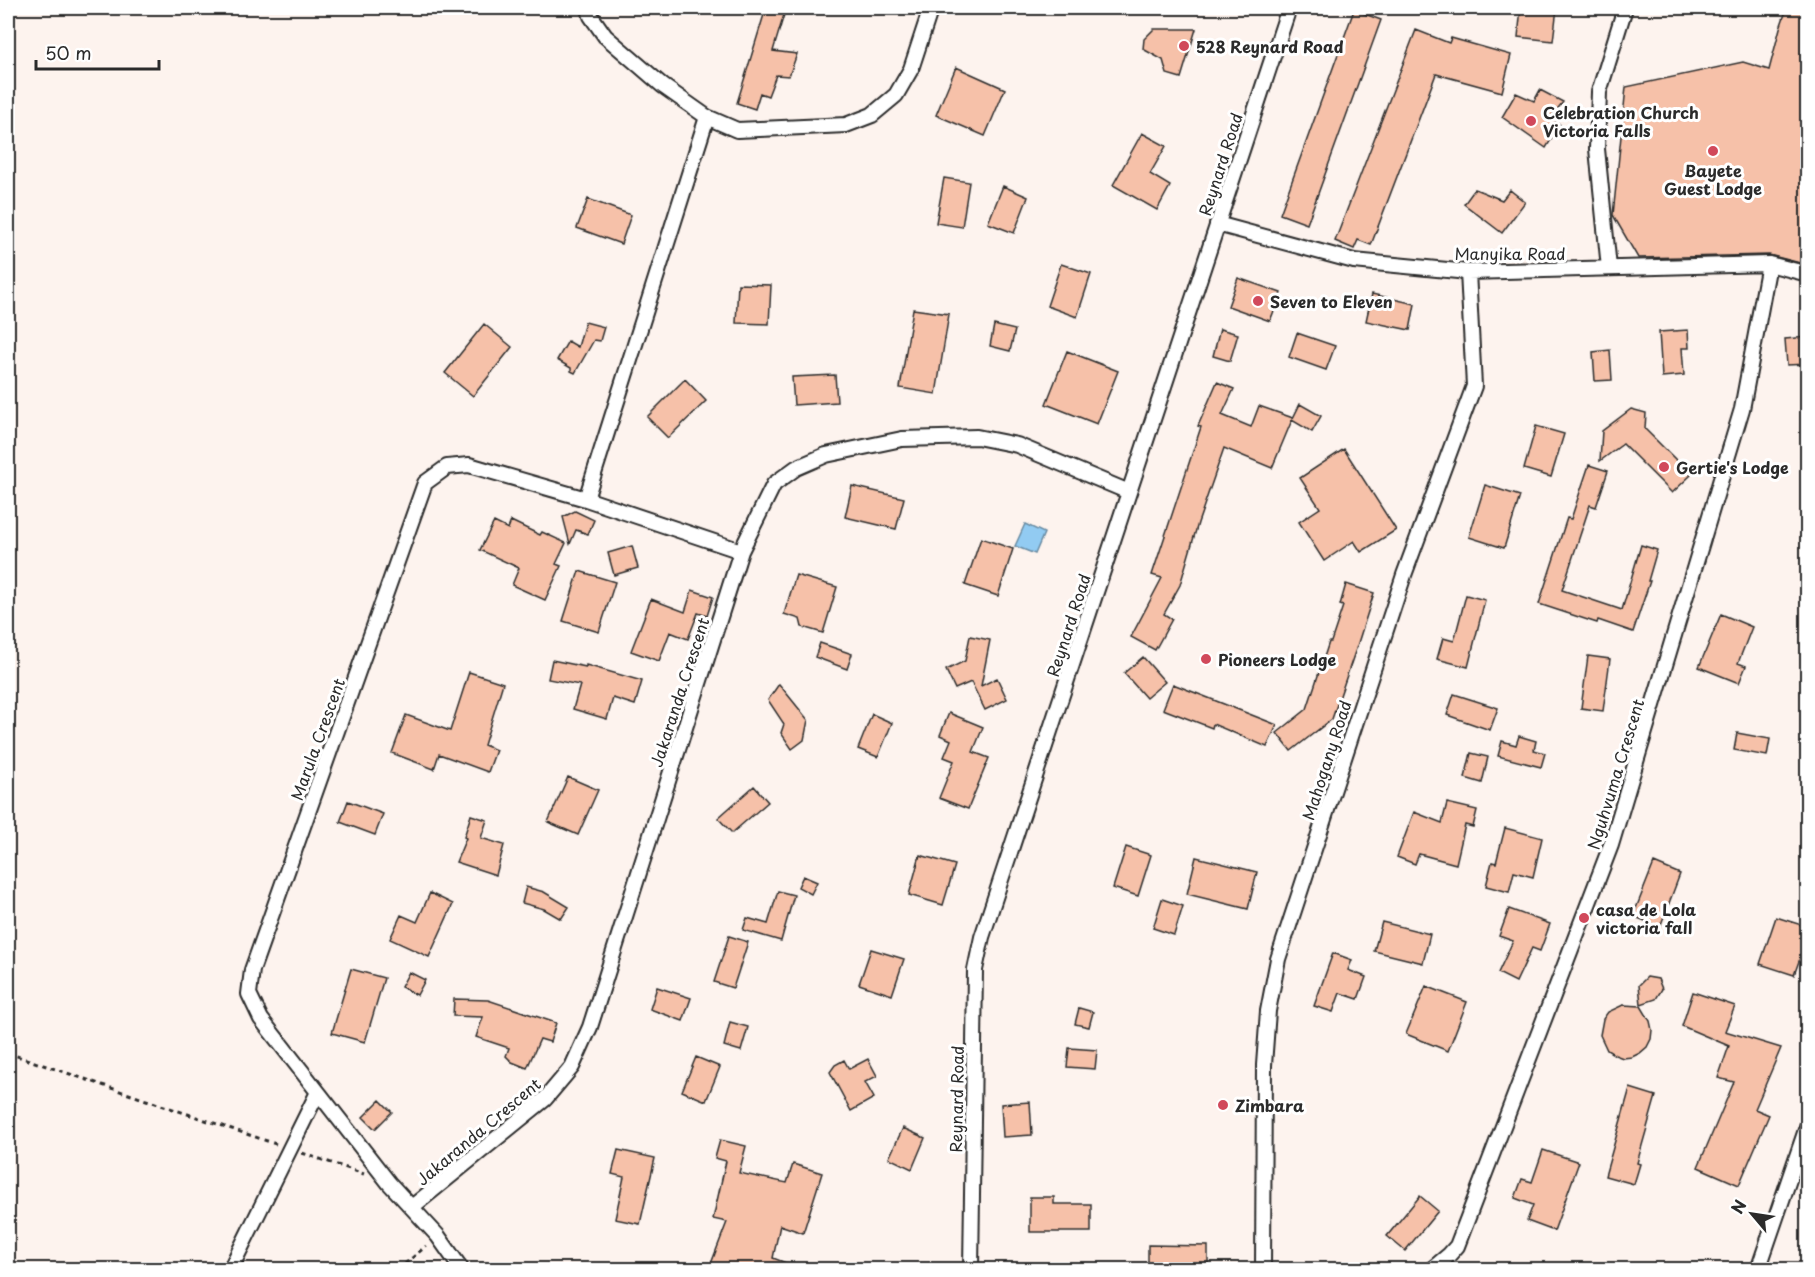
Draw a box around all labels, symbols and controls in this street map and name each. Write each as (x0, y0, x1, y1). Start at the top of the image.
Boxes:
scale bar (36, 33, 159, 71)
place label: 528 Reynard Road (1196, 34, 1344, 58)
text: 50 m (45, 39, 92, 66)
marker: 528 Reynard Road (1177, 39, 1191, 53)
place label: Celebration Church Victoria Falls (1543, 100, 1699, 142)
street label: Reynard Road (1192, 109, 1248, 219)
marker: Celebration Church Victoria Falls (1524, 114, 1538, 128)
marker: Bayete Guest Lodge (1706, 144, 1720, 158)
place label: Bayete Guest Lodge (1664, 158, 1762, 200)
street label: Manyika Road (1454, 241, 1566, 265)
place label: Seven to Eleven (1270, 289, 1393, 313)
marker: Seven to Eleven (1251, 294, 1265, 308)
place label: Gertie's Lodge (1676, 455, 1789, 479)
marker: Gertie's Lodge (1657, 460, 1671, 474)
street label: Reynard Road (1040, 570, 1096, 680)
street label: Jakaranda Crescent (643, 614, 715, 770)
place label: Pioneers Lodge (1218, 647, 1337, 671)
marker: Pioneers Lodge (1199, 652, 1213, 666)
street label: Marula Crescent (284, 674, 350, 803)
street label: Nguhvuma Crescent (1581, 695, 1649, 852)
street label: Mahogany Road (1295, 697, 1357, 823)
place label: casa de Lola victoria fall (1596, 897, 1696, 939)
marker: casa de Lola victoria fall (1577, 911, 1591, 925)
street label: Reynard Road (943, 1045, 969, 1153)
street label: Jakaranda Crescent (411, 1071, 546, 1190)
place label: Zimbara (1235, 1093, 1304, 1117)
marker: Zimbara (1216, 1098, 1230, 1112)
north arrow (1722, 1184, 1782, 1244)
text: N (1724, 1195, 1752, 1218)

